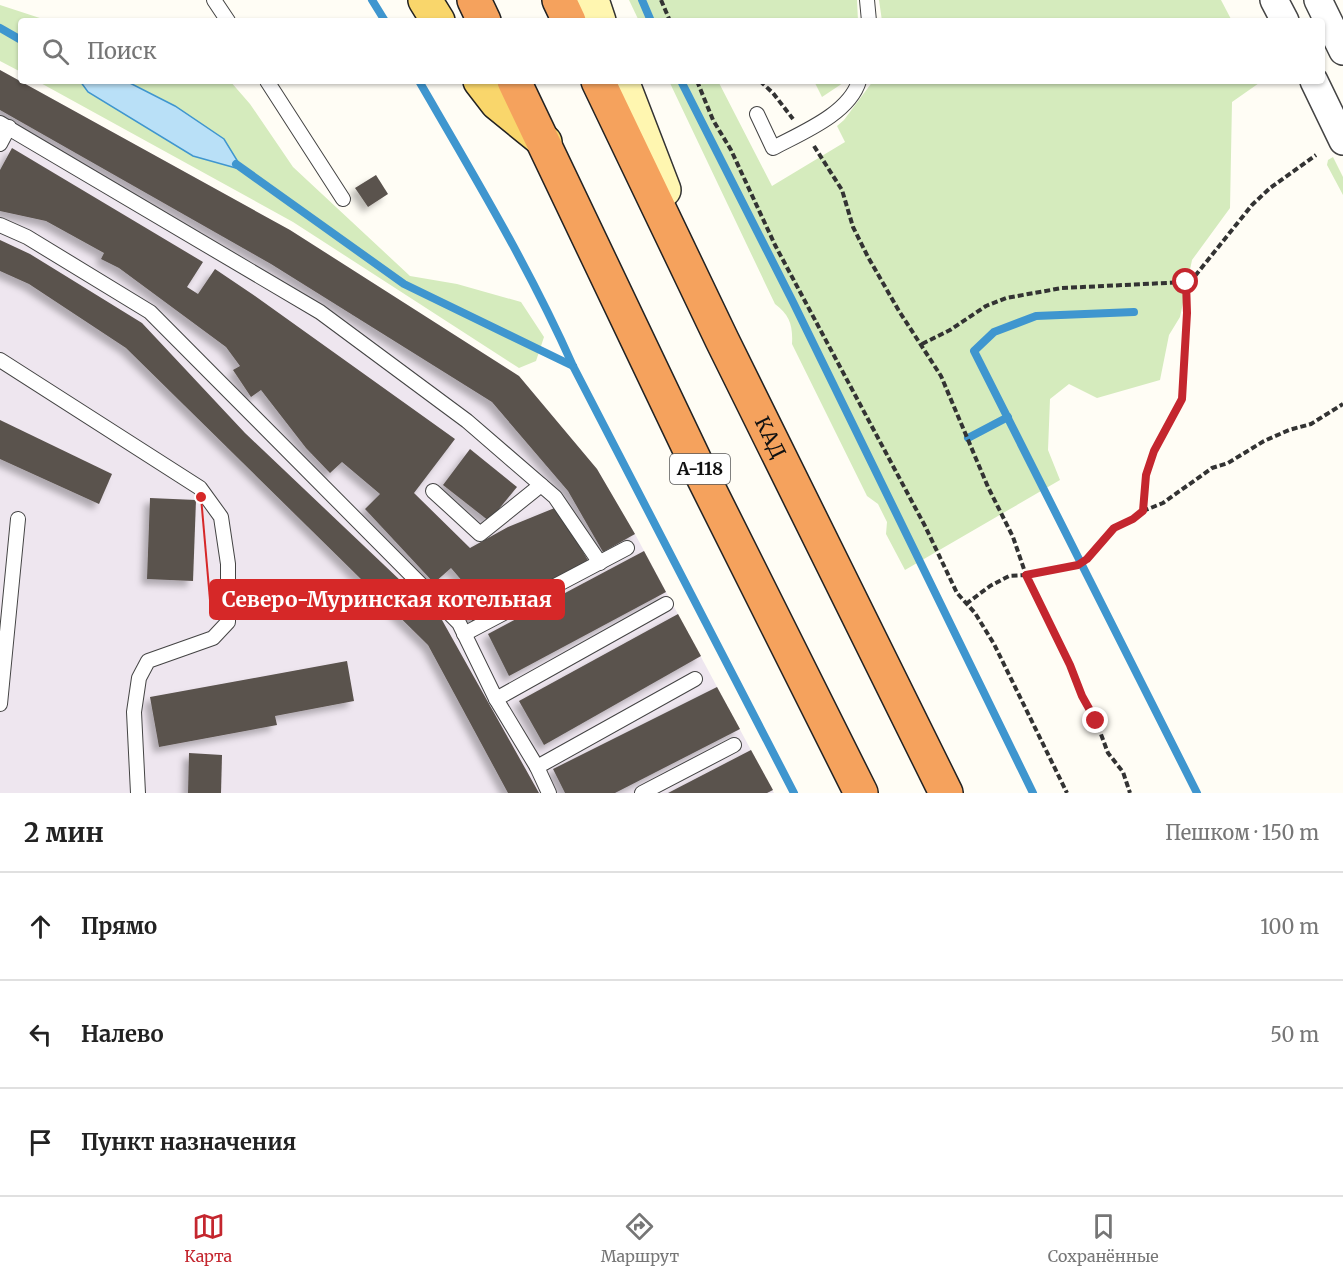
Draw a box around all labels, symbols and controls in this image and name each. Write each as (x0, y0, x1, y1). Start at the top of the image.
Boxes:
search box (18, 18, 1325, 84)
icon: search (39, 35, 72, 68)
text: Поиск (87, 37, 157, 65)
route start (1172, 268, 1198, 294)
street label: КАД (750, 412, 792, 462)
road number: А-118 (670, 454, 730, 484)
callout: Северо-Муринская котельная (210, 580, 564, 619)
text: Северо-Муринская котельная (222, 586, 552, 613)
route end (1082, 707, 1108, 733)
text: 2 мин (24, 816, 104, 849)
text: Пешком · 150 m (1165, 820, 1319, 845)
icon: ahead (24, 910, 57, 943)
text: Прямо (81, 912, 157, 940)
text: 100 m (1260, 914, 1319, 939)
icon: left (24, 1018, 57, 1051)
text: Налево (81, 1020, 164, 1048)
text: 50 m (1270, 1022, 1319, 1047)
icon: arrive (24, 1126, 57, 1159)
text: Пункт назначения (81, 1128, 296, 1156)
tab: Карта (184, 1210, 232, 1266)
tab: Маршрут (601, 1210, 679, 1266)
tab: Сохранённые (1048, 1210, 1159, 1266)

